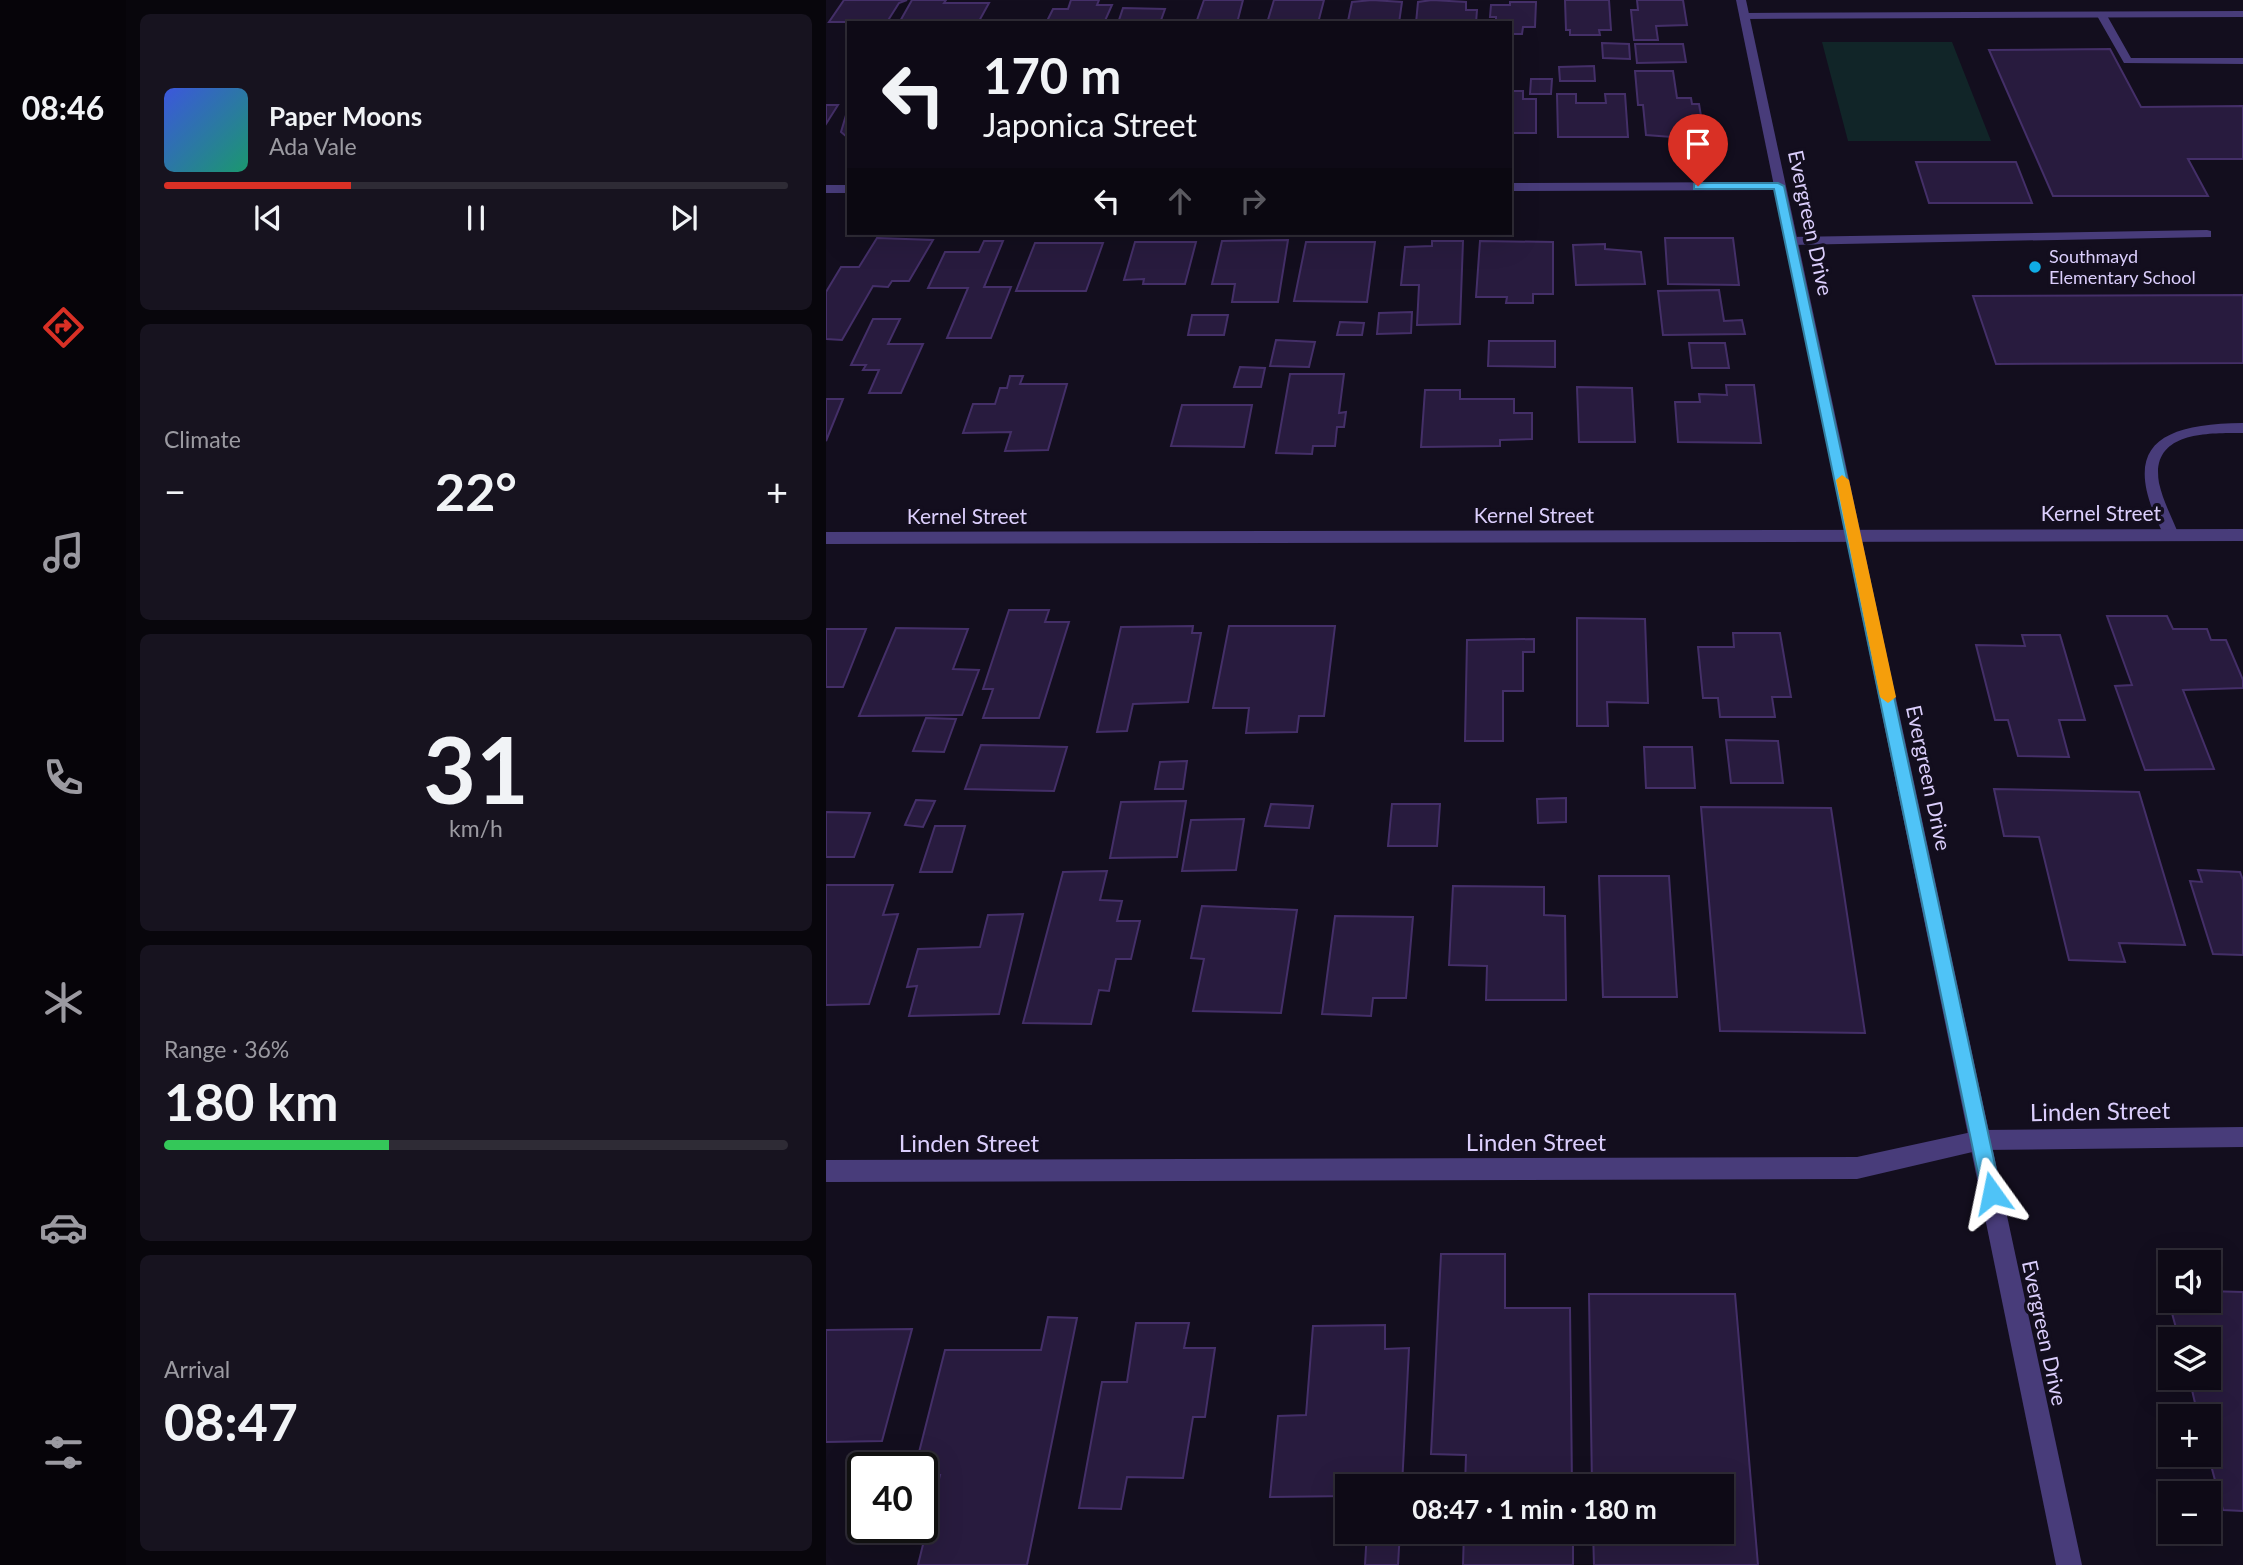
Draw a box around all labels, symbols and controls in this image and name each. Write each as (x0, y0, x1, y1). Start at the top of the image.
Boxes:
text: 170 m (983, 46, 1121, 104)
icon: left (868, 49, 959, 140)
text: 08:46 (22, 88, 104, 127)
text: Paper Moons (269, 100, 422, 132)
text: Japonica Street (983, 105, 1197, 144)
pin (1668, 114, 1728, 186)
icon: arrive (1679, 125, 1717, 163)
text: Ada Vale (269, 132, 357, 160)
street label: Evergreen Drive (1784, 148, 1839, 298)
icon: left (1088, 182, 1126, 220)
icon: ahead (1161, 182, 1199, 220)
icon: right (1234, 182, 1272, 220)
icon: previous (249, 199, 287, 237)
icon: pause (457, 199, 495, 237)
icon: next (665, 199, 703, 237)
place label: Southmayd Elementary School (2049, 245, 2196, 288)
marker: Southmayd Elementary School (2027, 259, 2043, 275)
icon: directions (39, 303, 88, 352)
text: Climate (164, 425, 241, 453)
text: 22° (435, 460, 517, 522)
text: − (164, 468, 186, 514)
text: + (766, 468, 788, 514)
street label: Kernel Street (2041, 500, 2162, 525)
street label: Kernel Street (1474, 502, 1595, 527)
street label: Kernel Street (907, 503, 1028, 528)
icon: music (39, 528, 88, 577)
street label: Evergreen Drive (1902, 703, 1957, 853)
text: 31 (423, 714, 529, 823)
icon: phone (39, 753, 88, 802)
text: km/h (449, 814, 503, 842)
icon: climate (39, 978, 88, 1027)
text: Range · 36% (164, 1035, 289, 1063)
text: 180 km (164, 1070, 338, 1132)
street label: Linden Street (2030, 1095, 2171, 1126)
street label: Linden Street (1466, 1127, 1607, 1156)
street label: Linden Street (899, 1128, 1040, 1157)
position arrow (1955, 1156, 2029, 1230)
icon: car (39, 1203, 88, 1252)
map controls (2158, 1250, 2221, 1544)
button: sound (2158, 1250, 2221, 1313)
street label: Evergreen Drive (2018, 1258, 2073, 1408)
button: layers (2158, 1327, 2221, 1390)
text: Arrival (164, 1355, 230, 1383)
text: 08:47 (164, 1390, 298, 1452)
button: + (2158, 1404, 2221, 1467)
icon: filters (39, 1428, 88, 1477)
speed limit sign: 40 (847, 1452, 938, 1543)
button: − (2158, 1481, 2221, 1544)
text: 08:47 · 1 min · 180 m (1412, 1493, 1657, 1525)

